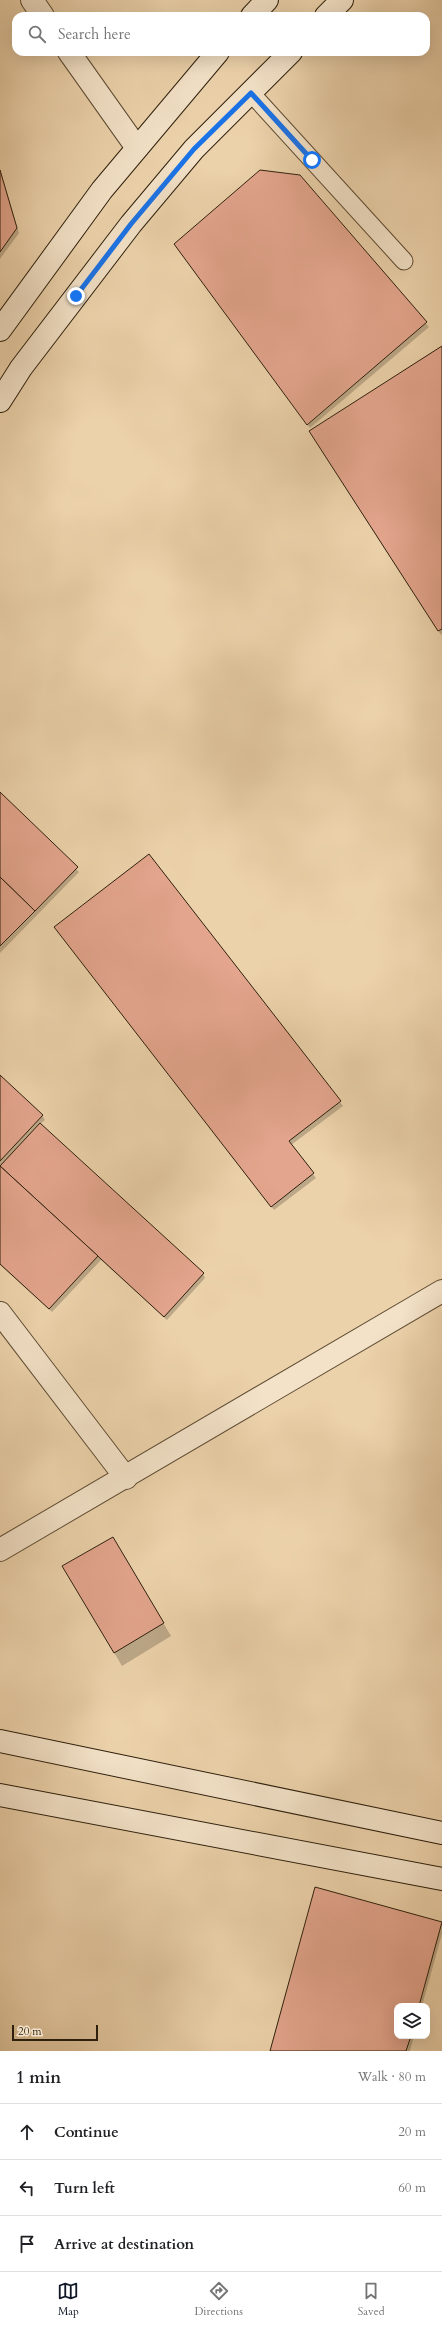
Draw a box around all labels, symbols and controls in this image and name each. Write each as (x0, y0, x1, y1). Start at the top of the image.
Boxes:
search box (12, 12, 430, 56)
icon: search (26, 23, 48, 45)
text: Search here (58, 24, 131, 44)
route start (303, 151, 321, 169)
route end (67, 287, 85, 305)
map controls (394, 2003, 430, 2039)
button: layers (394, 2003, 430, 2039)
scale bar (12, 2023, 98, 2042)
text: 20 m (18, 2024, 42, 2039)
text: 1 min (16, 2066, 61, 2089)
text: Walk · 80 m (358, 2068, 426, 2086)
icon: ahead (16, 2121, 38, 2143)
text: Continue (54, 2122, 119, 2142)
text: 20 m (398, 2123, 426, 2141)
icon: left (16, 2177, 38, 2199)
text: Turn left (54, 2178, 115, 2198)
text: 60 m (398, 2179, 426, 2197)
icon: arrive (16, 2233, 38, 2255)
text: Arrive at destination (54, 2234, 194, 2254)
tab: Map (57, 2280, 79, 2319)
tab: Directions (194, 2280, 243, 2319)
tab: Saved (358, 2280, 385, 2319)

